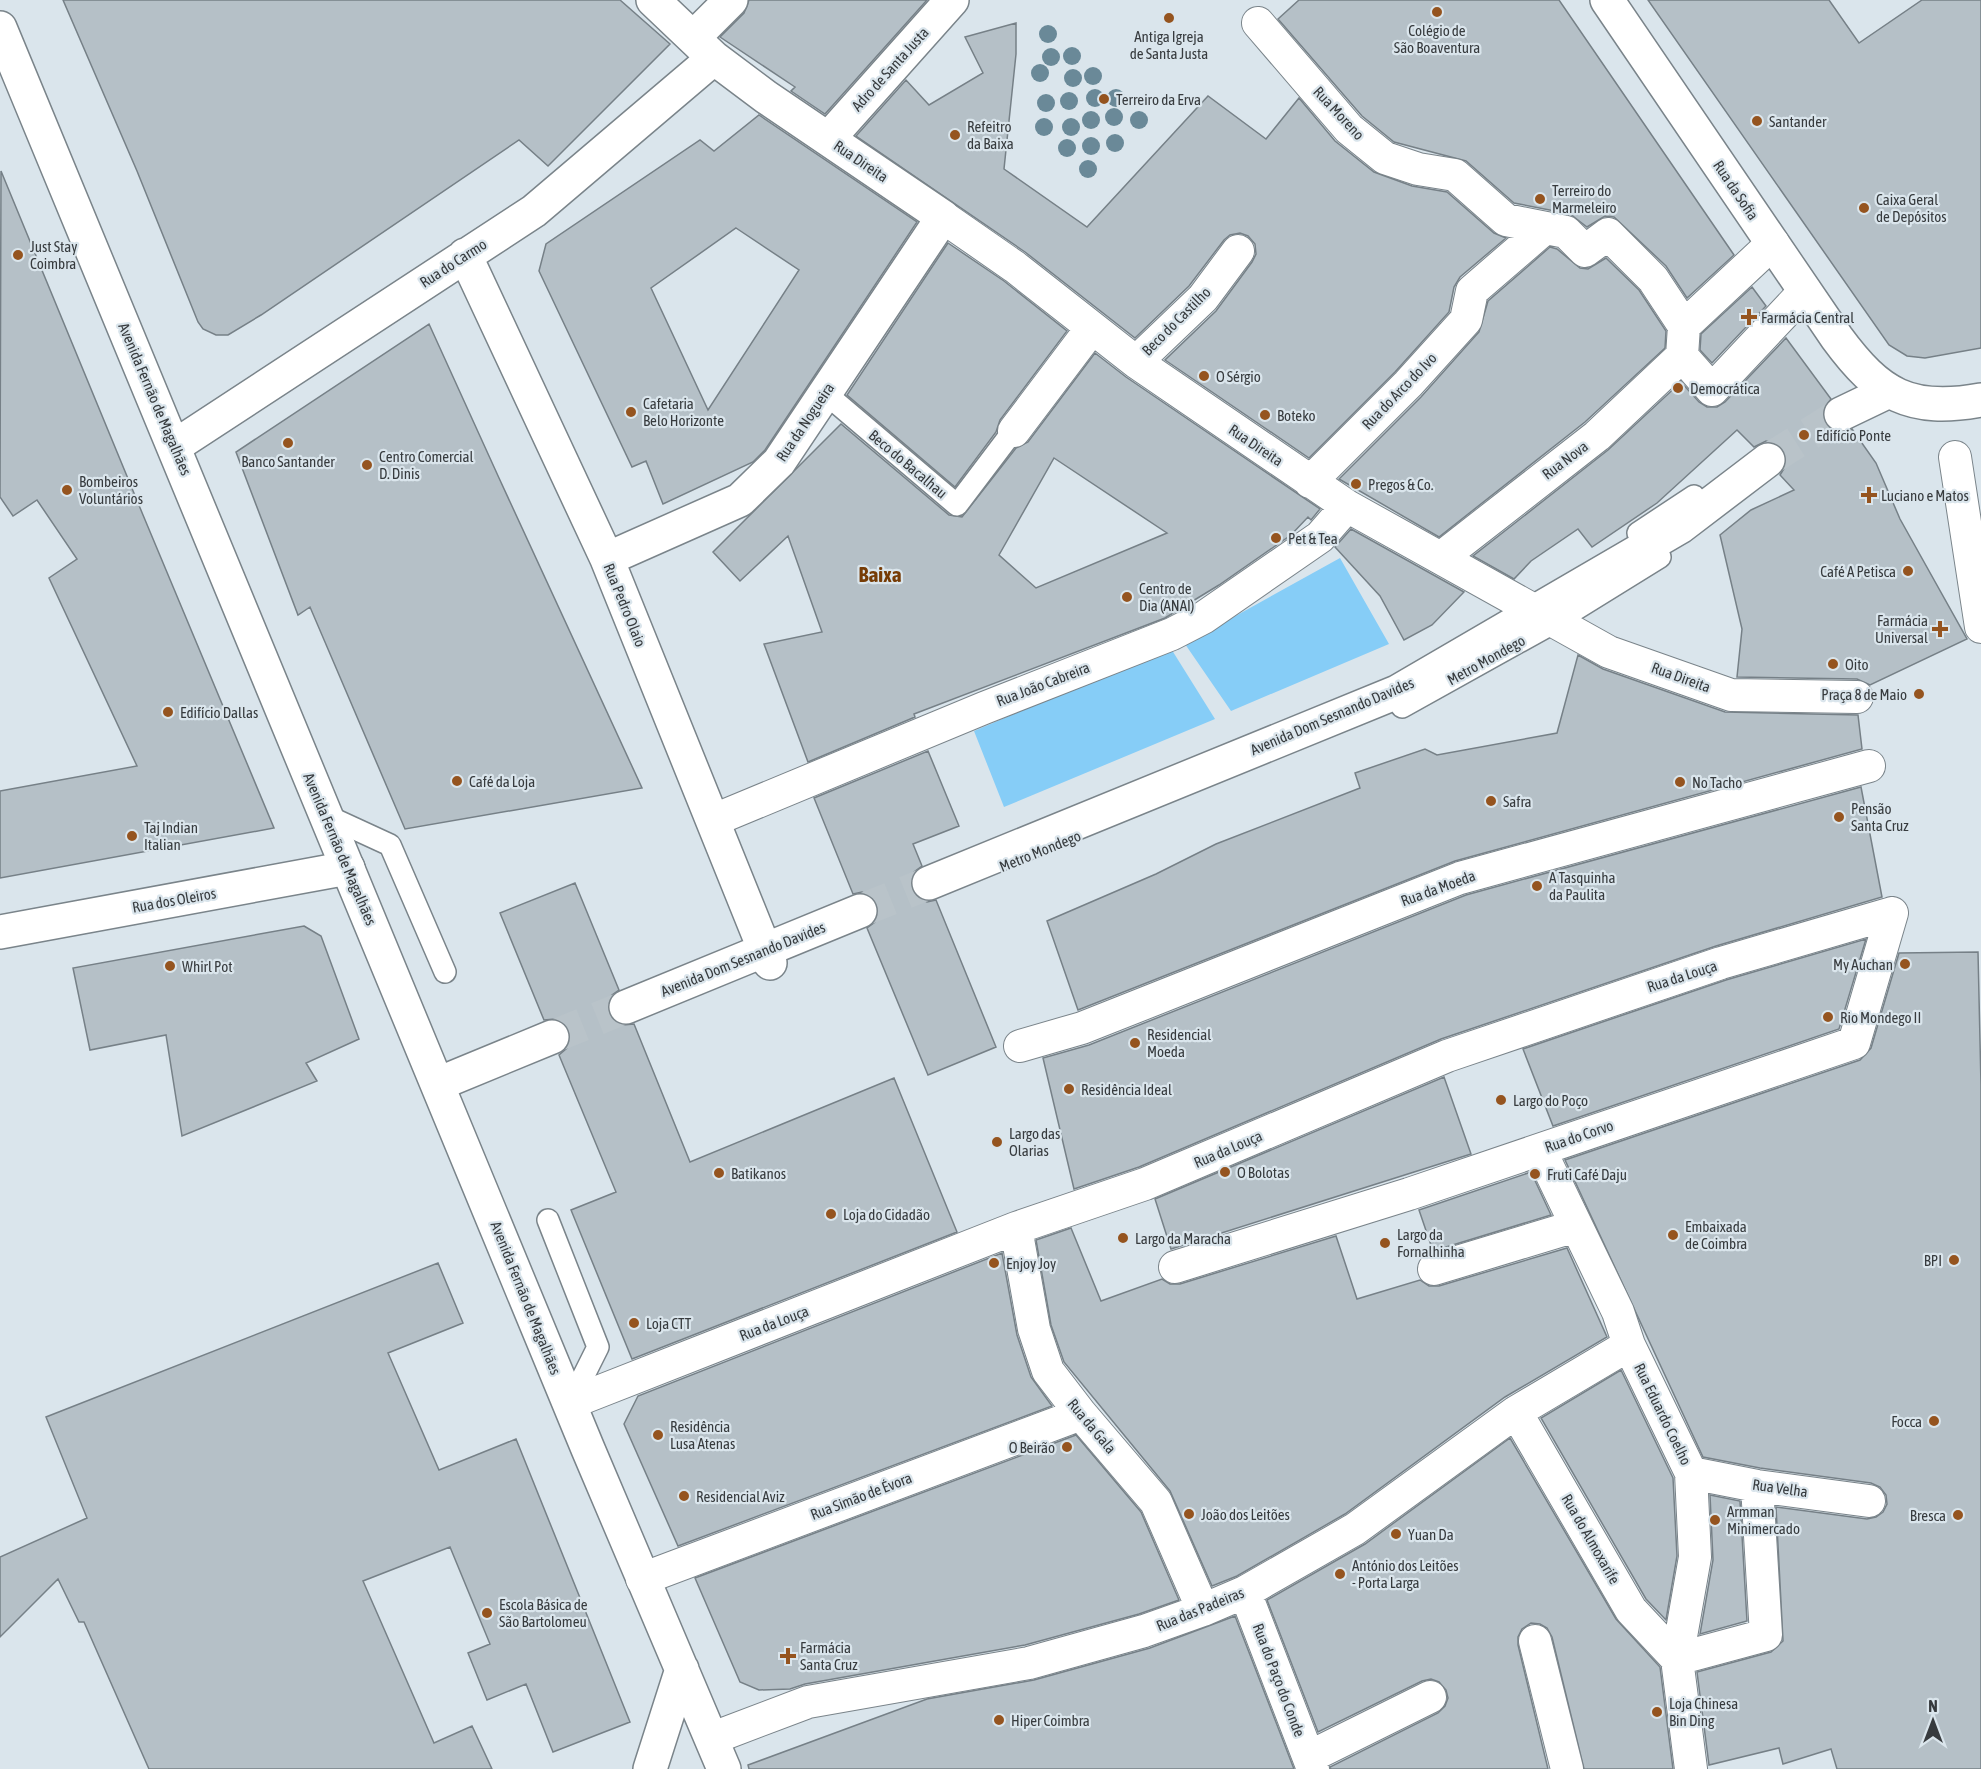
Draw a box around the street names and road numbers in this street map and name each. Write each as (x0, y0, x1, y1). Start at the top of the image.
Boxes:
street label: Adro de Santa Justa (848, 24, 932, 114)
street label: Rua Moreno (1310, 83, 1368, 143)
street label: Rua Direita (831, 137, 891, 185)
street label: Rua da Sofia (1710, 157, 1762, 223)
street label: Rua do Carmo (417, 235, 489, 291)
street label: Beco do Castilho (1138, 283, 1214, 359)
street label: Avenida Fernão de Magalhães (115, 320, 195, 478)
street label: Rua do Arco do Ivo (1358, 349, 1440, 433)
street label: Rua da Nogueira (773, 380, 837, 464)
street label: Rua Direita (1226, 421, 1286, 469)
street label: Beco do Bacalhau (865, 426, 951, 502)
street label: Rua Nova (1539, 437, 1591, 483)
street label: Rua Pedro Olaio (601, 561, 649, 649)
street label: Metro Mondego (1444, 632, 1528, 688)
street label: Rua João Cabreira (994, 658, 1092, 710)
street label: Rua Direita (1649, 658, 1713, 696)
street label: Avenida Dom Sesnando Davides (1248, 674, 1416, 758)
street label: Avenida Fernão de Magalhães (300, 770, 380, 928)
street label: Metro Mondego (997, 827, 1083, 875)
street label: Rua da Moeda (1399, 867, 1477, 909)
street label: Rua dos Oleiros (131, 884, 217, 916)
street label: Avenida Dom Sesnando Davides (658, 918, 828, 1000)
street label: Rua da Louça (1645, 957, 1719, 995)
street label: Rua do Corvo (1543, 1116, 1615, 1156)
street label: Rua da Louça (1191, 1127, 1265, 1171)
street label: Avenida Fernão de Magalhães (487, 1219, 565, 1377)
street label: Rua da Louça (737, 1302, 811, 1344)
street label: Rua Eduardo Coelho (1631, 1360, 1695, 1468)
street label: Rua da Gala (1064, 1395, 1120, 1457)
street label: Rua Simão de Évora (808, 1469, 914, 1523)
street label: Rua Velha (1751, 1476, 1809, 1500)
street label: Rua do Almoxarife (1558, 1491, 1624, 1587)
street label: Rua das Padeiras (1154, 1584, 1246, 1634)
street label: Rua do Paço do Conde (1250, 1621, 1308, 1739)

